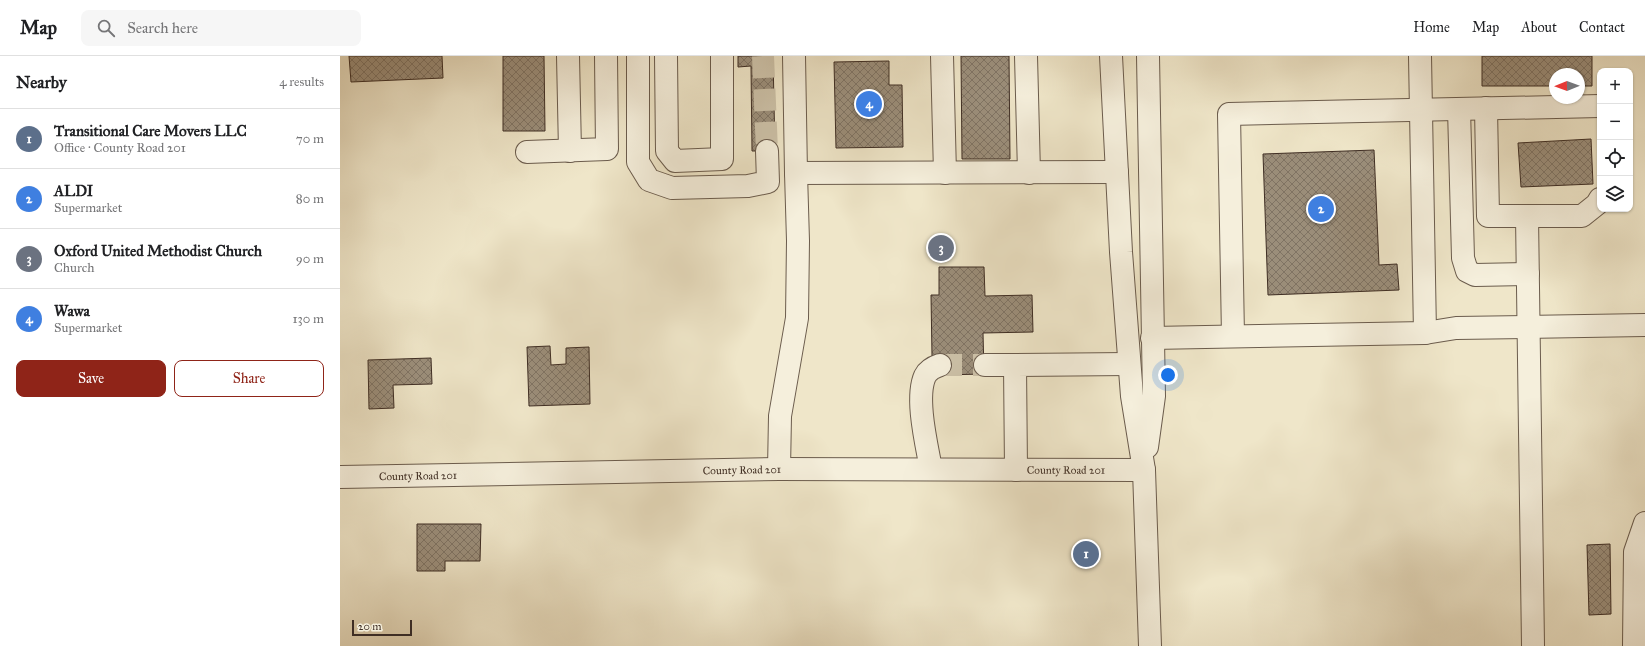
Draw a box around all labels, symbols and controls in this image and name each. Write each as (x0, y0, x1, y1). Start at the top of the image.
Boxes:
search box (81, 10, 361, 46)
text: Map (20, 16, 57, 39)
icon: search (95, 17, 117, 39)
text: Search here (127, 19, 198, 37)
text: Home (1413, 19, 1450, 36)
text: Map (1472, 19, 1499, 36)
text: About (1521, 19, 1557, 36)
text: Contact (1579, 19, 1625, 36)
north arrow (1549, 68, 1585, 104)
map controls (1597, 68, 1633, 212)
button: + (1597, 68, 1633, 104)
text: Nearby (16, 72, 67, 93)
text: 4 results (279, 74, 324, 90)
pin: 4 (856, 89, 882, 119)
button: − (1597, 104, 1633, 140)
text: Transitional Care Movers LLC (54, 122, 247, 140)
text: 1 (26, 131, 32, 147)
text: 70 m (296, 131, 324, 147)
text: Office · County Road 201 (54, 140, 186, 156)
button: locate (1597, 140, 1633, 176)
button: layers (1597, 176, 1633, 212)
text: ALDI (54, 182, 93, 200)
text: 2 (26, 191, 32, 207)
text: 80 m (296, 191, 324, 207)
pin: 2 (1308, 194, 1334, 224)
text: Supermarket (54, 200, 122, 216)
pin: 3 (928, 233, 954, 263)
text: Oxford United Methodist Church (54, 242, 262, 260)
text: 3 (26, 251, 32, 267)
text: 90 m (296, 251, 324, 267)
text: Church (54, 260, 94, 276)
text: Wawa (54, 302, 90, 320)
text: 4 (25, 311, 33, 327)
text: 130 m (292, 311, 324, 327)
text: Supermarket (54, 320, 122, 336)
button: Save (16, 360, 166, 397)
button: Share (174, 360, 324, 397)
your location (1158, 365, 1178, 385)
street label: County Road 201 (703, 463, 781, 477)
street label: County Road 201 (1027, 464, 1105, 477)
street label: County Road 201 (379, 469, 457, 483)
pin: 1 (1073, 539, 1099, 569)
scale bar (352, 618, 412, 637)
text: 20 m (358, 620, 381, 633)

